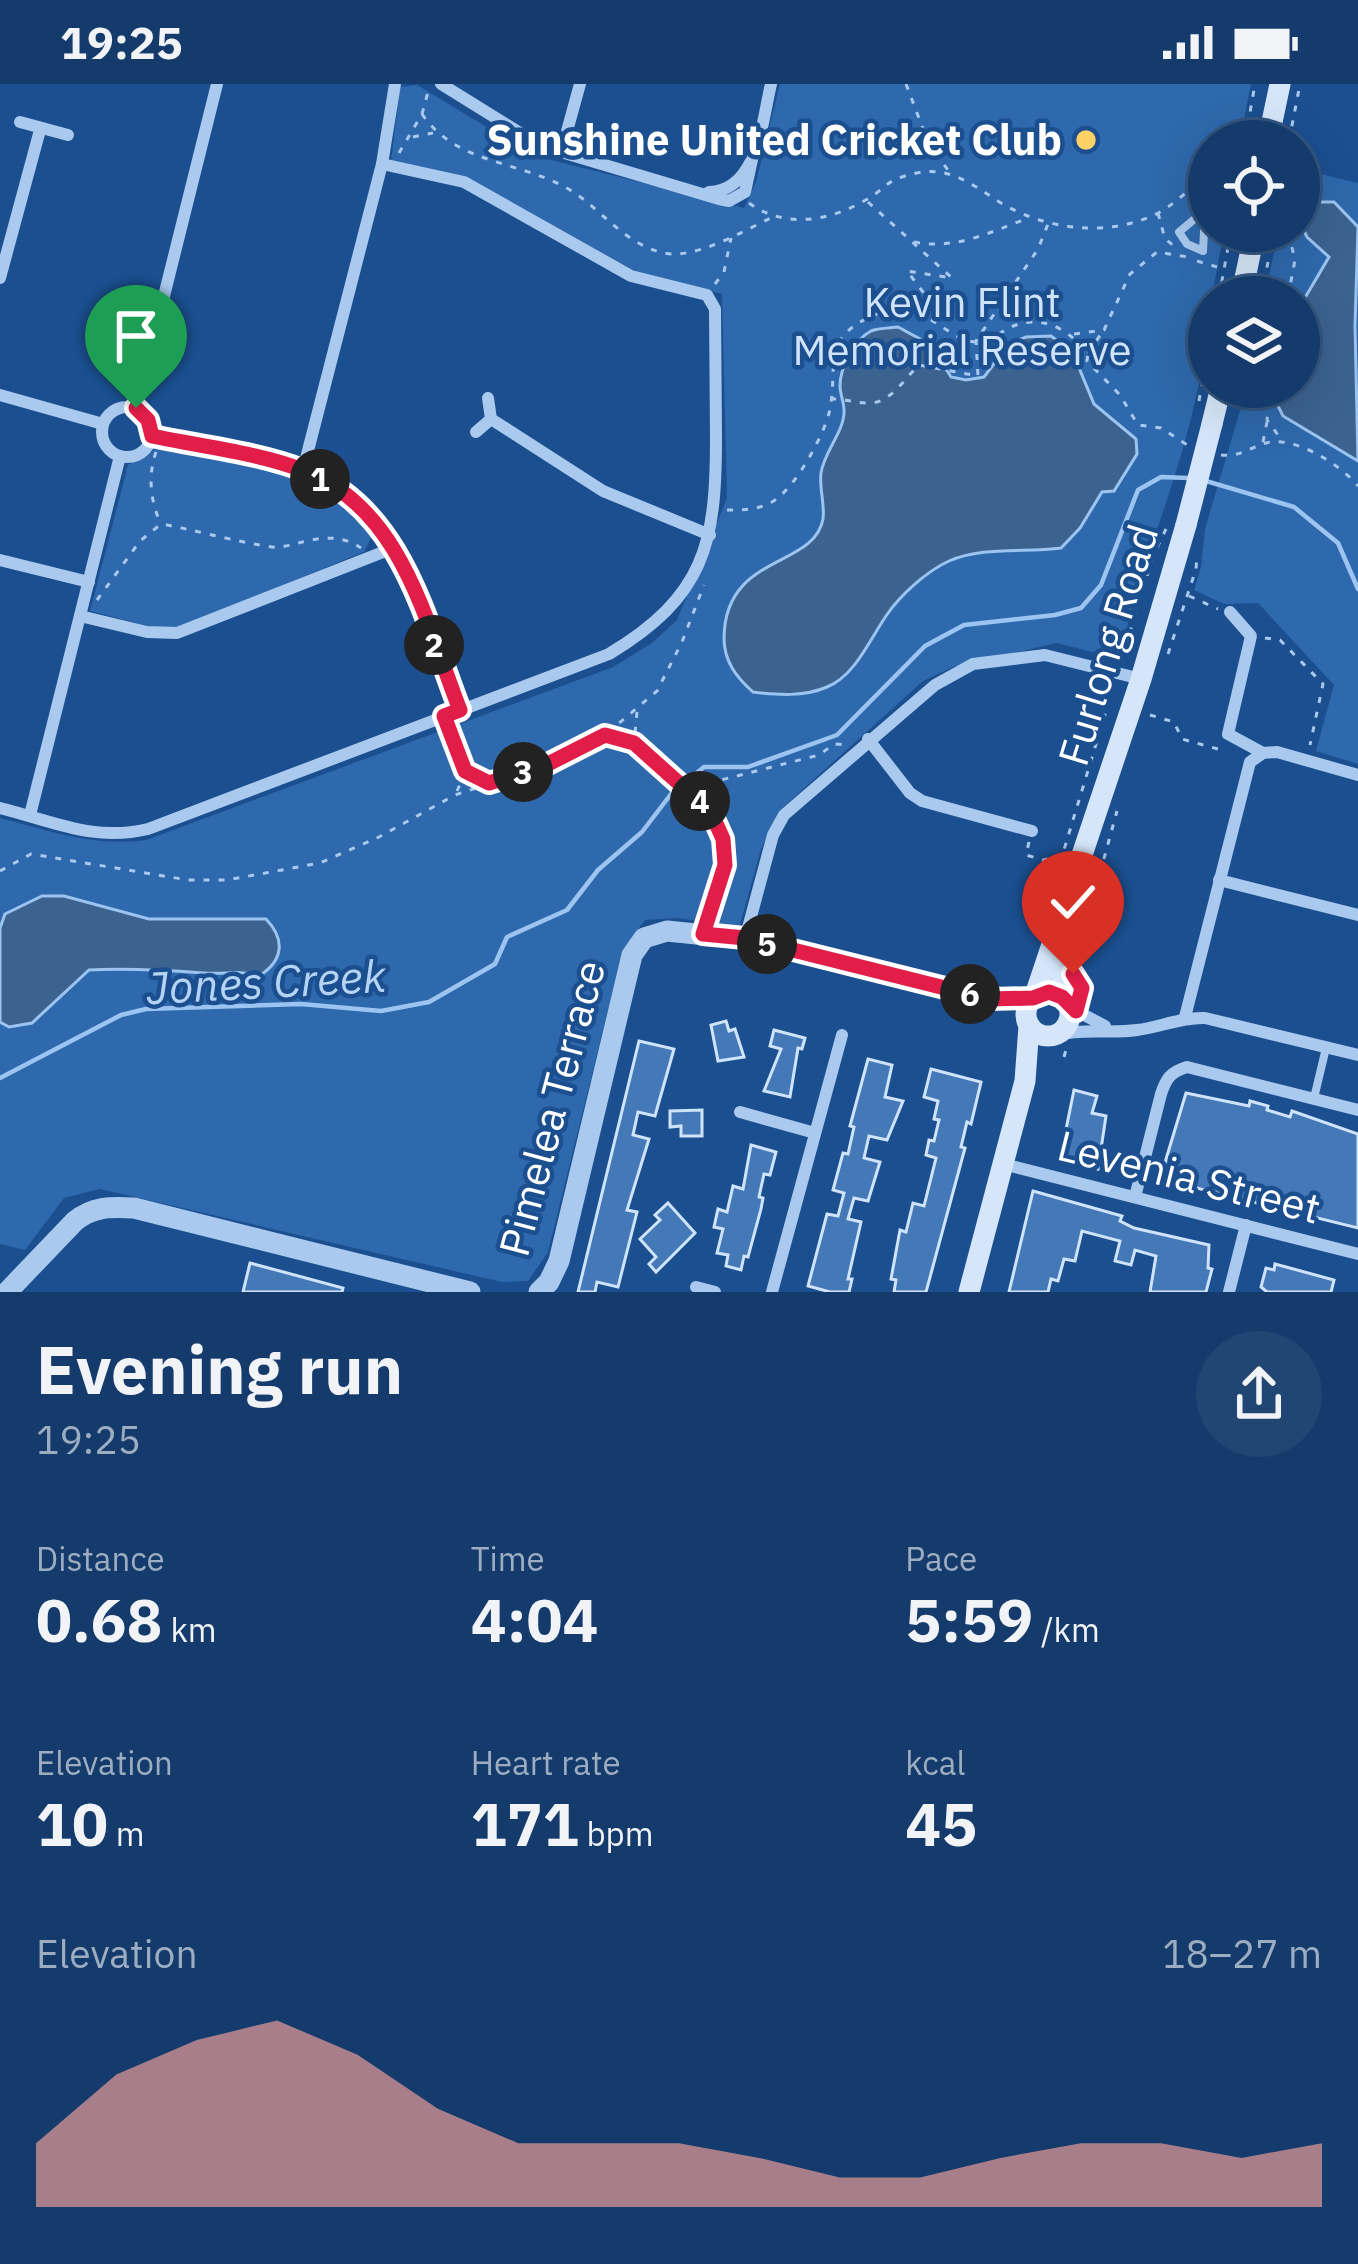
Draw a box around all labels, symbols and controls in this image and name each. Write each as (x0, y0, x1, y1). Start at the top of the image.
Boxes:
text: 19:25 (60, 13, 183, 71)
place label: Sunshine United Cricket Club (486, 112, 1062, 167)
map controls (1188, 120, 1320, 408)
button: locate (1188, 120, 1320, 252)
marker: Sunshine United Cricket Club (1073, 127, 1099, 153)
park label: Kevin Flint Memorial Reserve (792, 274, 1132, 377)
button: layers (1188, 276, 1320, 408)
pin (85, 285, 187, 408)
icon: arrive (103, 303, 169, 369)
pin: 1 (290, 449, 350, 509)
text: 1 (310, 457, 330, 500)
street label: Furlong Road (1045, 518, 1170, 772)
pin: 2 (404, 615, 464, 675)
text: 2 (424, 623, 444, 666)
pin: 3 (493, 742, 553, 802)
text: 3 (513, 750, 533, 793)
pin: 4 (670, 771, 730, 831)
text: 4 (690, 779, 710, 822)
pin (1022, 851, 1124, 974)
icon: check (1040, 869, 1106, 935)
pin: 5 (737, 914, 797, 974)
text: 5 (757, 922, 777, 965)
water label: Jones Creek (145, 946, 388, 1016)
street label: Pimelea Terrace (486, 954, 617, 1262)
pin: 6 (940, 964, 1000, 1024)
text: 6 (960, 972, 980, 1015)
street label: Levenia Street (1052, 1117, 1326, 1236)
text: Evening run (36, 1326, 403, 1412)
button: share (1196, 1331, 1322, 1457)
text: 19:25 (36, 1414, 141, 1465)
text: Distance (36, 1537, 165, 1580)
text: Time (471, 1537, 545, 1580)
text: Pace (905, 1537, 977, 1580)
text: 0.68 (36, 1580, 163, 1659)
text: 4:04 (471, 1580, 598, 1659)
text: 5:59 (905, 1580, 1033, 1659)
text: km (163, 1608, 217, 1651)
text: /km (1033, 1608, 1100, 1651)
text: Elevation (36, 1741, 173, 1784)
text: Heart rate (471, 1741, 621, 1784)
text: kcal (905, 1741, 965, 1784)
text: 10 (36, 1784, 108, 1863)
text: 171 (471, 1784, 579, 1863)
text: 45 (905, 1784, 977, 1863)
text: m (108, 1812, 145, 1855)
text: bpm (579, 1812, 654, 1855)
text: Elevation (36, 1928, 198, 1979)
text: 18–27 m (1162, 1928, 1322, 1979)

